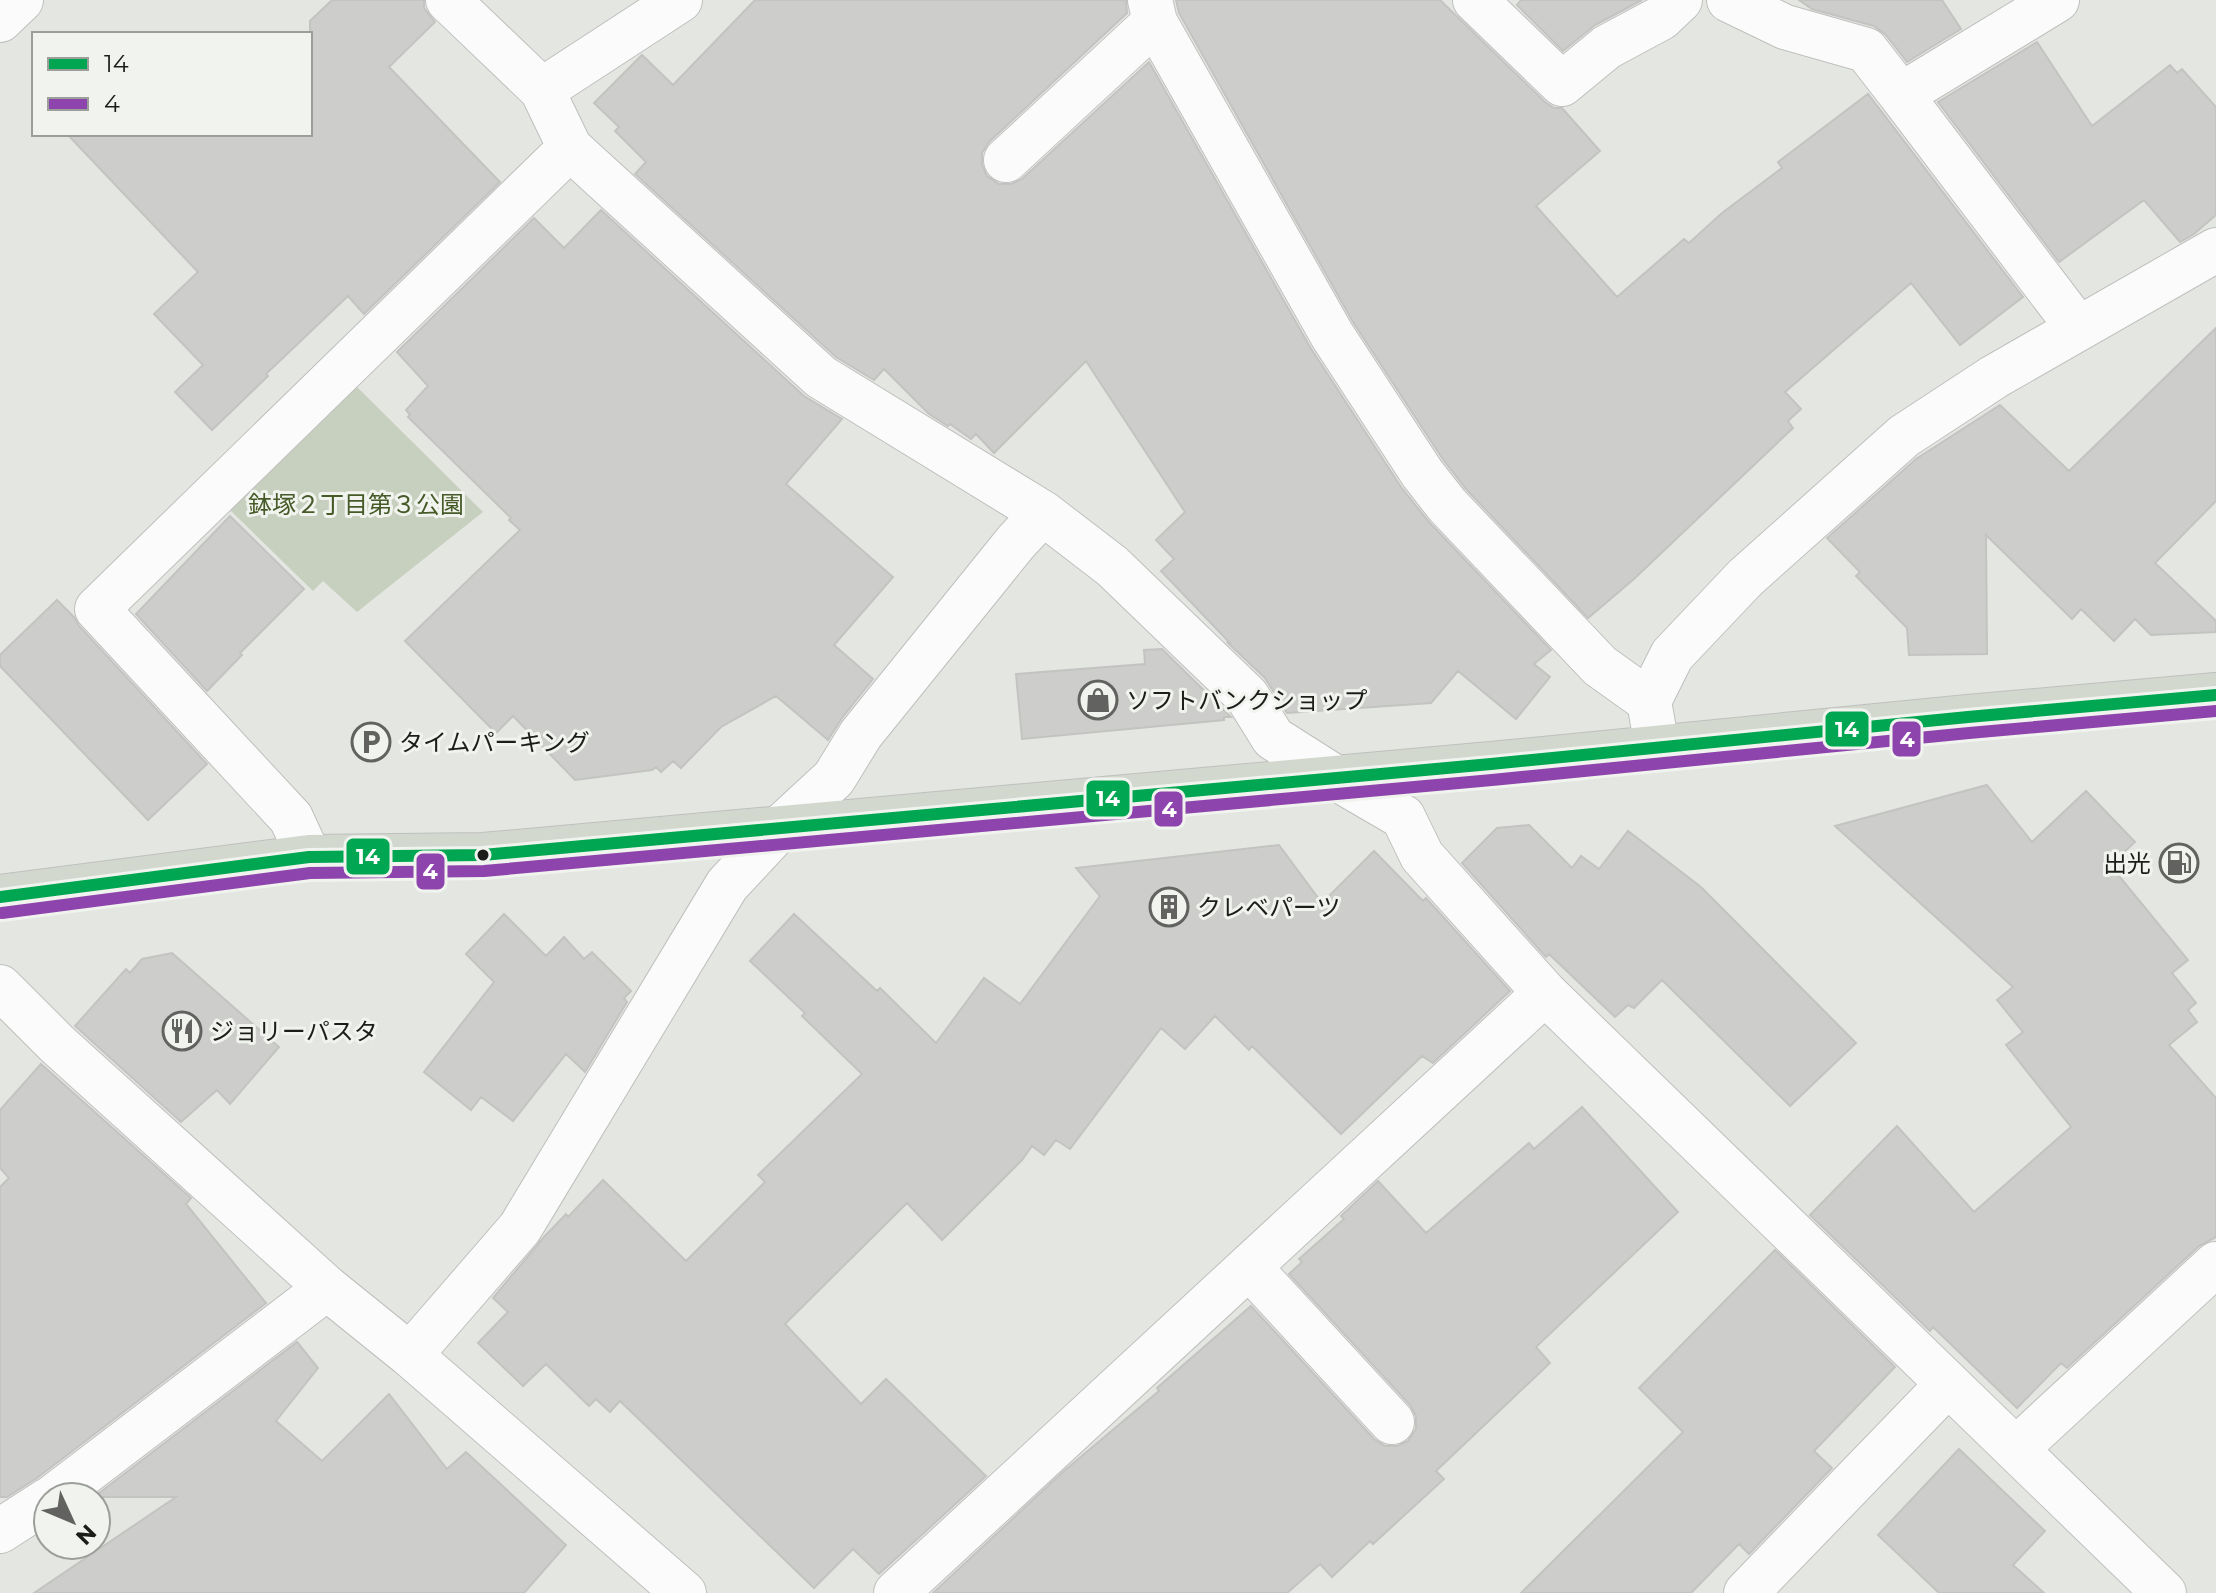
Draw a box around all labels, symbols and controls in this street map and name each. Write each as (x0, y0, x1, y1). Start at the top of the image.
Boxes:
legend (32, 32, 312, 136)
text: 14 (104, 49, 129, 78)
text: 4 (104, 89, 120, 118)
park label: 鉢塚２丁目第３公園 (248, 490, 464, 519)
shop icon: ソフトバンクショップ (1077, 679, 1119, 721)
place label: ソフトバンクショップ (1126, 686, 1367, 715)
line badge: 14 (1824, 710, 1870, 748)
text: 14 (1835, 716, 1859, 743)
line badge: 4 (1891, 720, 1922, 758)
parking icon: タイムパーキング (350, 721, 392, 763)
text: 4 (1899, 726, 1915, 753)
place label: タイムパーキング (399, 728, 590, 757)
line badge: 14 (1085, 779, 1131, 818)
text: 14 (1096, 785, 1120, 812)
line badge: 4 (1153, 790, 1184, 828)
text: 4 (1161, 796, 1177, 823)
line badge: 14 (345, 837, 391, 876)
fuel station icon: 出光 (2158, 842, 2200, 884)
text: 14 (356, 843, 380, 870)
unlabelled marker (475, 847, 491, 863)
place label: 出光 (2103, 849, 2151, 878)
line badge: 4 (415, 852, 446, 891)
text: 4 (422, 858, 438, 885)
building icon: クレベパーツ (1148, 886, 1190, 928)
place label: クレベパーツ (1197, 893, 1341, 922)
restaurant icon: ジョリーパスタ (161, 1010, 203, 1052)
place label: ジョリーパスタ (210, 1017, 378, 1046)
north arrow (32, 1481, 112, 1561)
text: N (70, 1519, 102, 1550)

